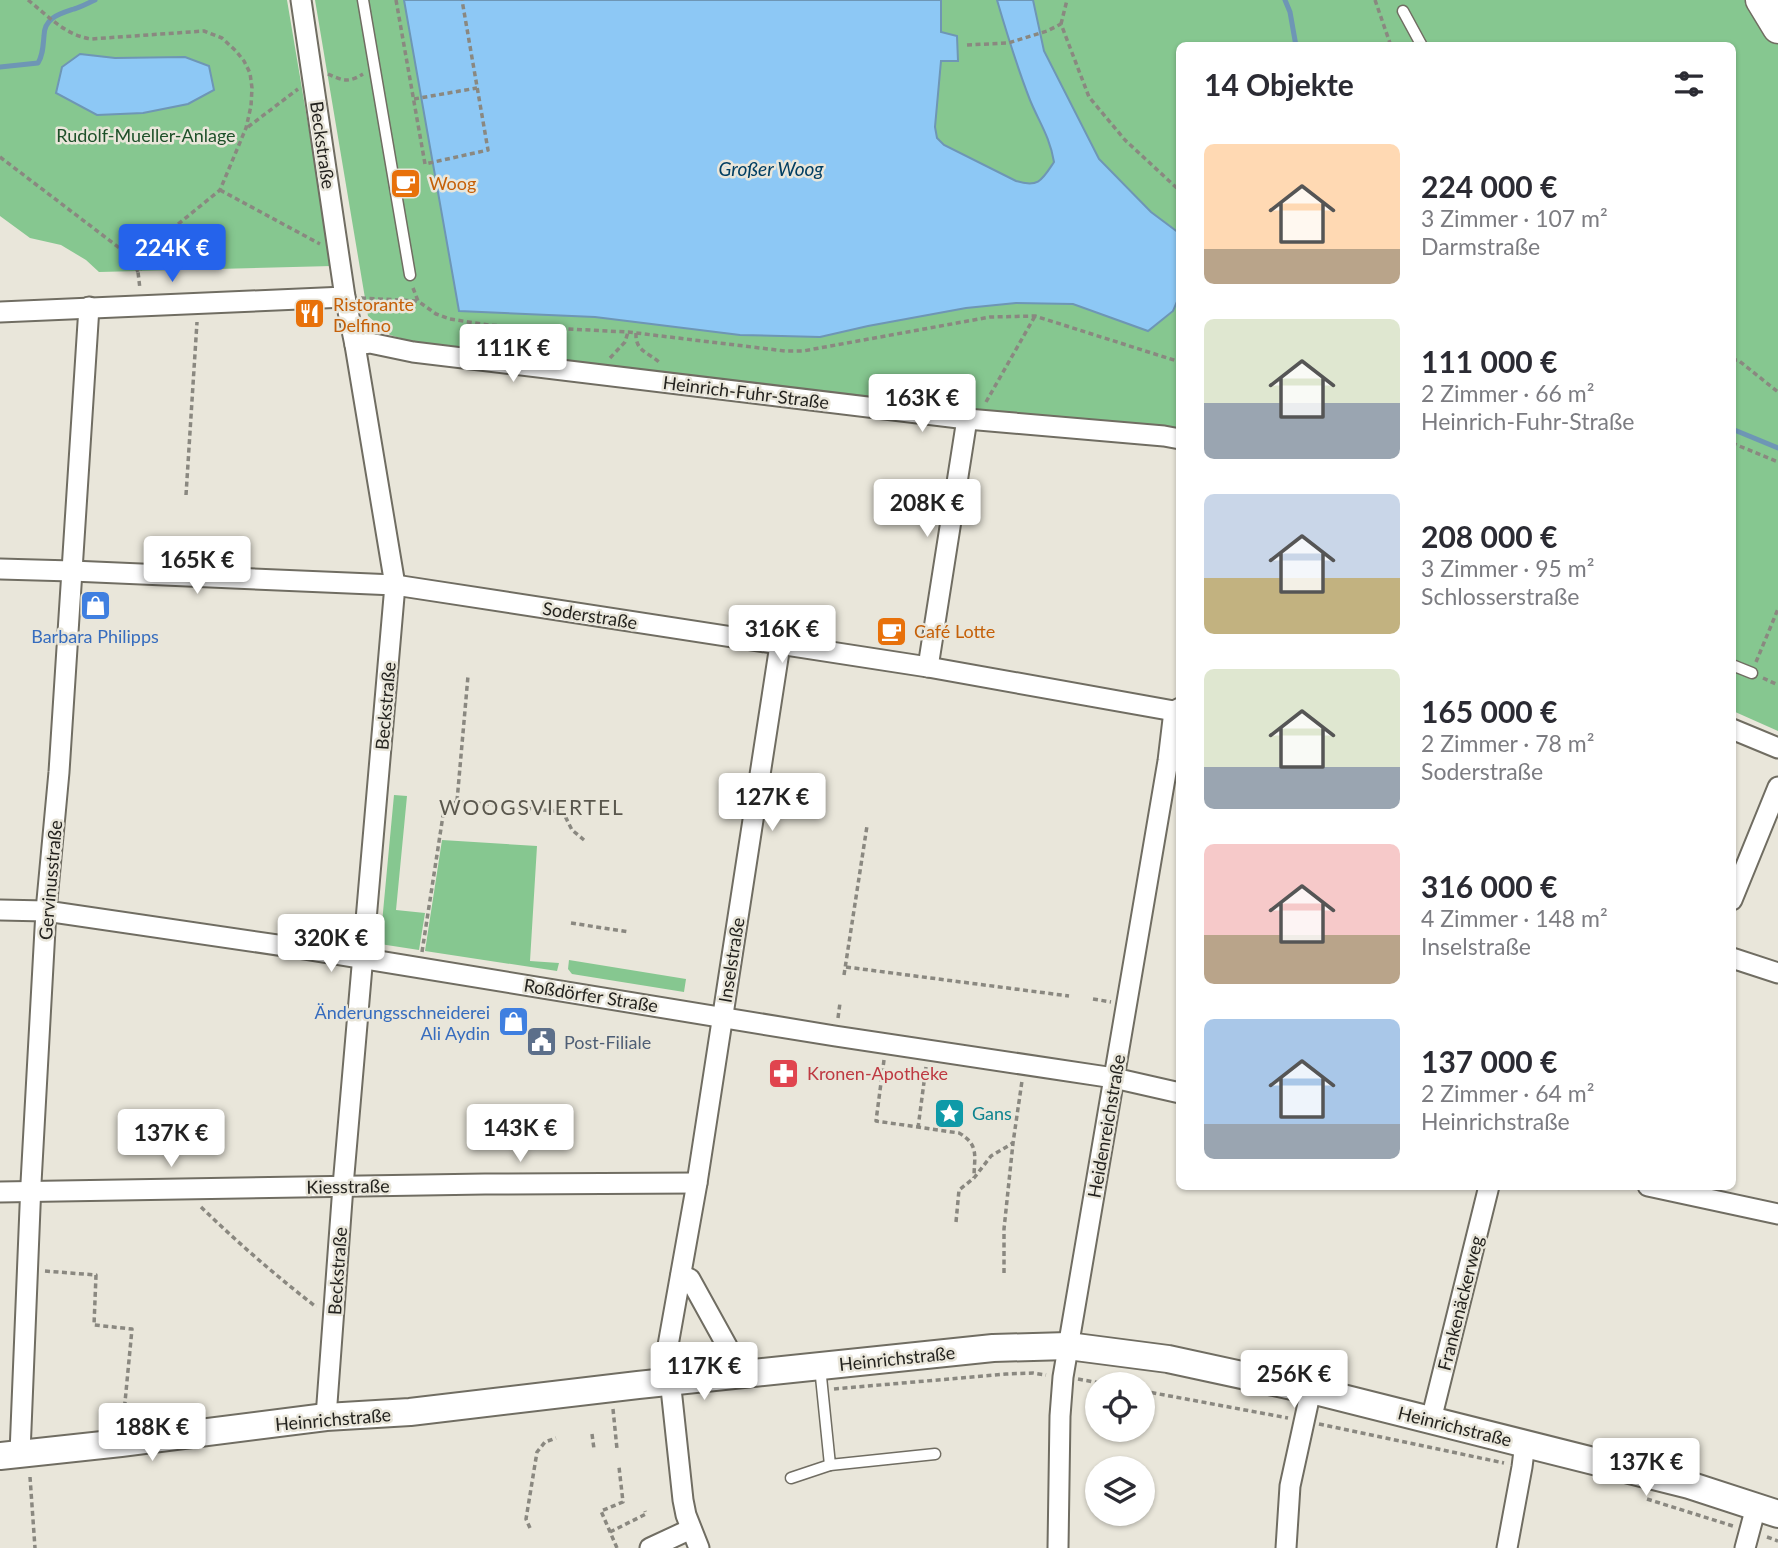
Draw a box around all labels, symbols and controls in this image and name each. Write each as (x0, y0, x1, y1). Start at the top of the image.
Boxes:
icon: filters (1670, 65, 1708, 103)
text: 14 Objekte (1204, 66, 1354, 102)
street label: Beckstraße (306, 100, 340, 190)
park label: Rudolf-Mueller-Anlage (56, 124, 236, 146)
water label: Großer Woog (718, 157, 824, 180)
cafe icon: Woog (389, 166, 423, 200)
text: 224 000 € (1421, 168, 1557, 204)
place label: Woog (429, 172, 476, 194)
icon: home (1260, 172, 1344, 256)
text: 3 Zimmer · 107 m² (1421, 204, 1608, 232)
pin: 224K € (115, 224, 229, 284)
text: Darmstraße (1421, 232, 1540, 260)
text: 224K € (135, 233, 209, 261)
place label: Ristorante Delfino (333, 293, 414, 336)
restaurant icon: Ristorante Delfino (293, 297, 327, 331)
pin: 111K € (456, 324, 570, 384)
text: 111K € (476, 333, 550, 361)
text: 111 000 € (1421, 343, 1557, 379)
icon: home (1260, 347, 1344, 431)
street label: Heinrich-Fuhr-Straße (662, 371, 830, 413)
pin: 163K € (865, 374, 979, 434)
text: 2 Zimmer · 66 m² (1421, 379, 1594, 407)
text: 163K € (885, 383, 959, 411)
text: Heinrich-Fuhr-Straße (1421, 407, 1635, 435)
pin: 208K € (870, 480, 984, 539)
text: 208K € (890, 488, 964, 516)
text: 208 000 € (1421, 518, 1557, 554)
icon: home (1260, 522, 1344, 606)
pin: 165K € (140, 536, 254, 596)
text: 165K € (160, 545, 234, 573)
text: 3 Zimmer · 95 m² (1421, 554, 1594, 582)
text: Schlosserstraße (1421, 582, 1579, 610)
shop icon: Barbara Philipps (78, 588, 112, 622)
street label: Soderstraße (541, 597, 639, 633)
pin: 316K € (725, 606, 839, 665)
text: 316K € (745, 614, 819, 642)
cafe icon: Café Lotte (874, 614, 908, 648)
place label: Café Lotte (914, 620, 995, 642)
place label: Barbara Philipps (31, 625, 159, 647)
street label: Beckstraße (370, 661, 400, 751)
text: 165 000 € (1421, 693, 1557, 729)
icon: home (1260, 697, 1344, 781)
text: 2 Zimmer · 78 m² (1421, 729, 1594, 757)
text: Soderstraße (1421, 757, 1543, 785)
pin: 127K € (715, 774, 829, 833)
text: 127K € (735, 782, 809, 810)
district label: WOOGSVIERTEL (439, 794, 625, 819)
street label: Gervinusstraße (34, 819, 66, 941)
text: 316 000 € (1421, 868, 1557, 904)
icon: home (1260, 872, 1344, 956)
text: 4 Zimmer · 148 m² (1421, 904, 1608, 932)
pin: 320K € (274, 914, 388, 974)
street label: Inselstraße (713, 916, 749, 1004)
text: 320K € (294, 923, 368, 951)
text: Inselstraße (1421, 932, 1531, 960)
street label: Roßdörfer Straße (522, 974, 660, 1016)
place label: Änderungsschneiderei Ali Aydin (315, 1001, 490, 1044)
shop icon: Änderungsschneiderei Ali Aydin (496, 1005, 530, 1039)
public building icon: Post-Filiale (524, 1025, 558, 1059)
place label: Post-Filiale (564, 1031, 651, 1053)
text: 137 000 € (1421, 1043, 1557, 1079)
icon: home (1260, 1047, 1344, 1131)
street label: Heidenreichstraße (1083, 1053, 1129, 1199)
pharmacy icon: Kronen-Apotheke (767, 1056, 801, 1090)
place label: Kronen-Apotheke (807, 1062, 948, 1084)
text: 2 Zimmer · 64 m² (1421, 1079, 1594, 1107)
place icon: Gans (932, 1096, 966, 1130)
place label: Gans (972, 1102, 1012, 1124)
pin: 143K € (463, 1104, 577, 1164)
text: Heinrichstraße (1421, 1107, 1570, 1135)
pin: 137K € (114, 1110, 228, 1169)
text: 143K € (483, 1113, 557, 1141)
text: 137K € (134, 1118, 208, 1146)
street label: Kiesstraße (306, 1174, 390, 1198)
street label: Beckstraße (323, 1226, 351, 1316)
street label: Frankenäckerweg (1433, 1233, 1487, 1373)
street label: Heinrichstraße (838, 1341, 956, 1375)
pin: 117K € (647, 1342, 761, 1402)
pin: 256K € (1237, 1350, 1351, 1410)
text: 117K € (667, 1351, 741, 1379)
text: 256K € (1257, 1359, 1331, 1387)
map controls (1085, 1372, 1155, 1526)
button: locate (1085, 1372, 1155, 1442)
street label: Heinrichstraße (1396, 1401, 1514, 1451)
street label: Heinrichstraße (274, 1403, 392, 1435)
pin: 188K € (95, 1404, 209, 1463)
text: 188K € (115, 1412, 189, 1440)
pin: 137K € (1589, 1438, 1703, 1498)
text: 137K € (1609, 1447, 1683, 1475)
button: layers (1085, 1456, 1155, 1526)

